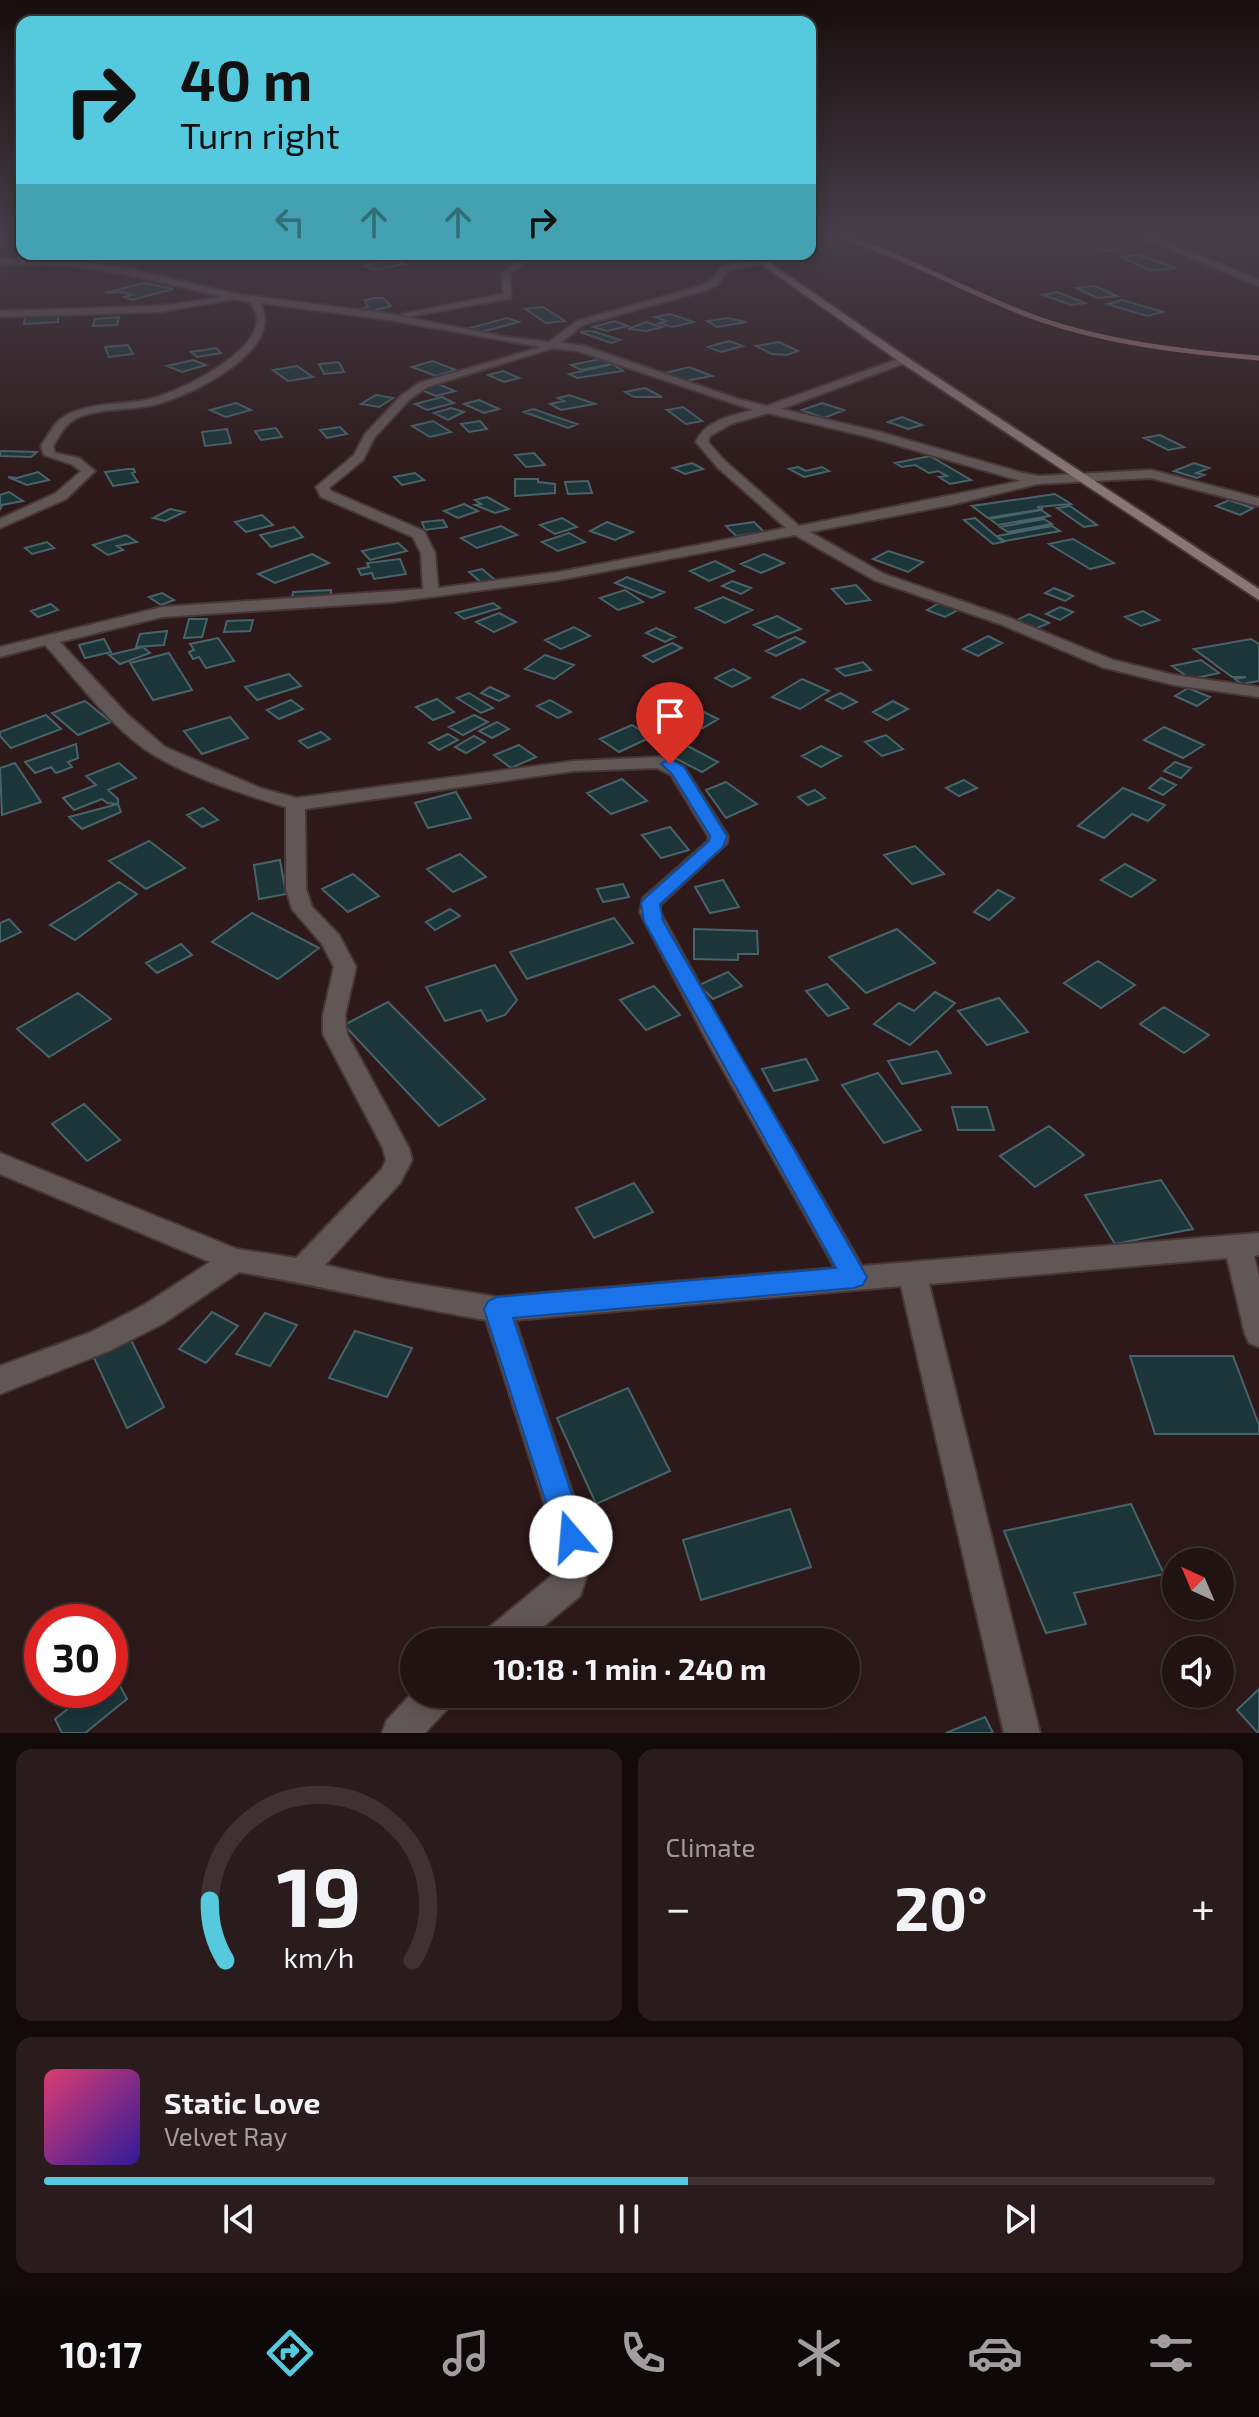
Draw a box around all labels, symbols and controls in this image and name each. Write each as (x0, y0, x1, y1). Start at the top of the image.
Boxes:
text: 40 m (180, 45, 312, 112)
icon: right (48, 48, 152, 152)
text: Turn right (180, 113, 340, 156)
icon: left (268, 200, 312, 244)
icon: ahead (352, 200, 396, 244)
icon: ahead (436, 200, 480, 244)
icon: right (520, 200, 564, 244)
pin (636, 682, 704, 764)
icon: arrive (648, 694, 692, 738)
position arrow (529, 1495, 613, 1579)
north arrow (1162, 1548, 1234, 1620)
map controls (1162, 1548, 1234, 1708)
speed limit sign: 30 (24, 1604, 128, 1708)
button: sound (1162, 1636, 1234, 1708)
text: 10:18 · 1 min · 240 m (494, 1650, 766, 1686)
text: Climate (666, 1831, 755, 1862)
text: 19 (276, 1844, 361, 1944)
text: 20° (894, 1871, 988, 1943)
text: − (666, 1880, 691, 1933)
text: + (1191, 1880, 1215, 1933)
text: km/h (283, 1939, 354, 1974)
text: Static Love (164, 2084, 320, 2120)
text: Velvet Ray (164, 2120, 287, 2151)
icon: previous (217, 2197, 261, 2241)
icon: pause (607, 2197, 651, 2241)
icon: next (998, 2197, 1042, 2241)
icon: directions (262, 2325, 318, 2381)
icon: music (438, 2325, 494, 2381)
icon: phone (615, 2325, 671, 2381)
icon: climate (791, 2325, 847, 2381)
icon: car (967, 2325, 1023, 2381)
icon: filters (1143, 2325, 1199, 2381)
text: 10:17 (60, 2332, 142, 2375)

